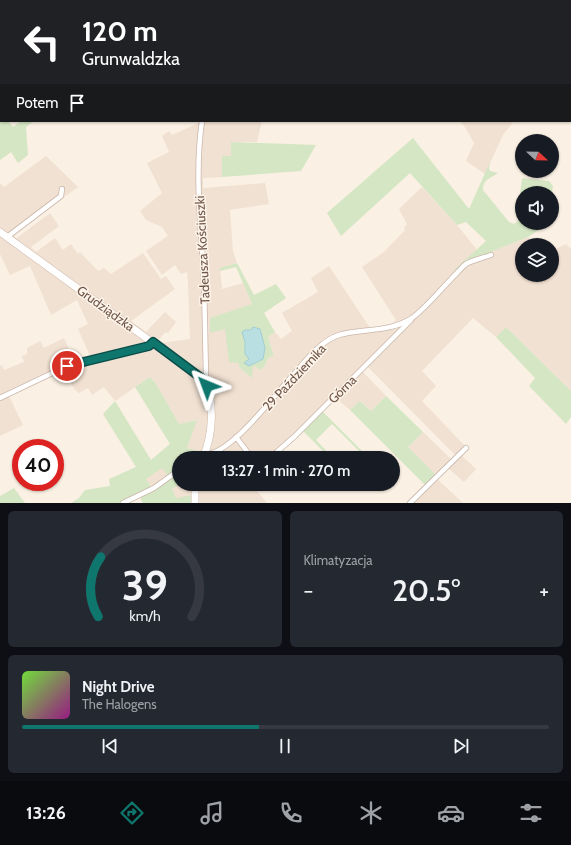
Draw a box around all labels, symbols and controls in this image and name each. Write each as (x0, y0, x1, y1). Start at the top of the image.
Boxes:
text: 120 m (82, 14, 158, 48)
icon: left (16, 16, 68, 68)
text: Grunwaldzka (82, 48, 180, 70)
icon: arrive (66, 92, 88, 114)
text: Potem (16, 94, 58, 112)
north arrow (515, 134, 559, 178)
map controls (515, 134, 559, 282)
button: sound (515, 186, 559, 230)
street label: Tadeusza Kościuszki (191, 195, 213, 305)
button: layers (515, 238, 559, 282)
street label: Grudziądzka (74, 282, 139, 335)
street label: 29 Października (259, 340, 330, 414)
pin (50, 349, 84, 383)
icon: arrive (56, 355, 78, 377)
position arrow (186, 365, 228, 407)
street label: Górna (325, 371, 360, 406)
speed limit sign: 40 (12, 439, 64, 491)
text: 13:27 · 1 min · 270 m (222, 462, 350, 480)
text: Klimatyzacja (304, 552, 372, 568)
text: 39 (122, 560, 168, 610)
text: 20.5° (392, 572, 460, 609)
text: − (304, 577, 313, 604)
text: + (539, 577, 549, 604)
text: km/h (129, 607, 160, 625)
text: Night Drive (82, 678, 155, 696)
text: The Halogens (82, 696, 157, 712)
icon: previous (99, 735, 121, 757)
icon: pause (274, 735, 296, 757)
icon: next (450, 735, 472, 757)
icon: directions (118, 799, 146, 827)
icon: music (198, 799, 226, 827)
icon: phone (277, 799, 305, 827)
icon: climate (357, 799, 385, 827)
icon: car (437, 799, 465, 827)
icon: filters (517, 799, 545, 827)
text: 13:26 (26, 802, 66, 824)

